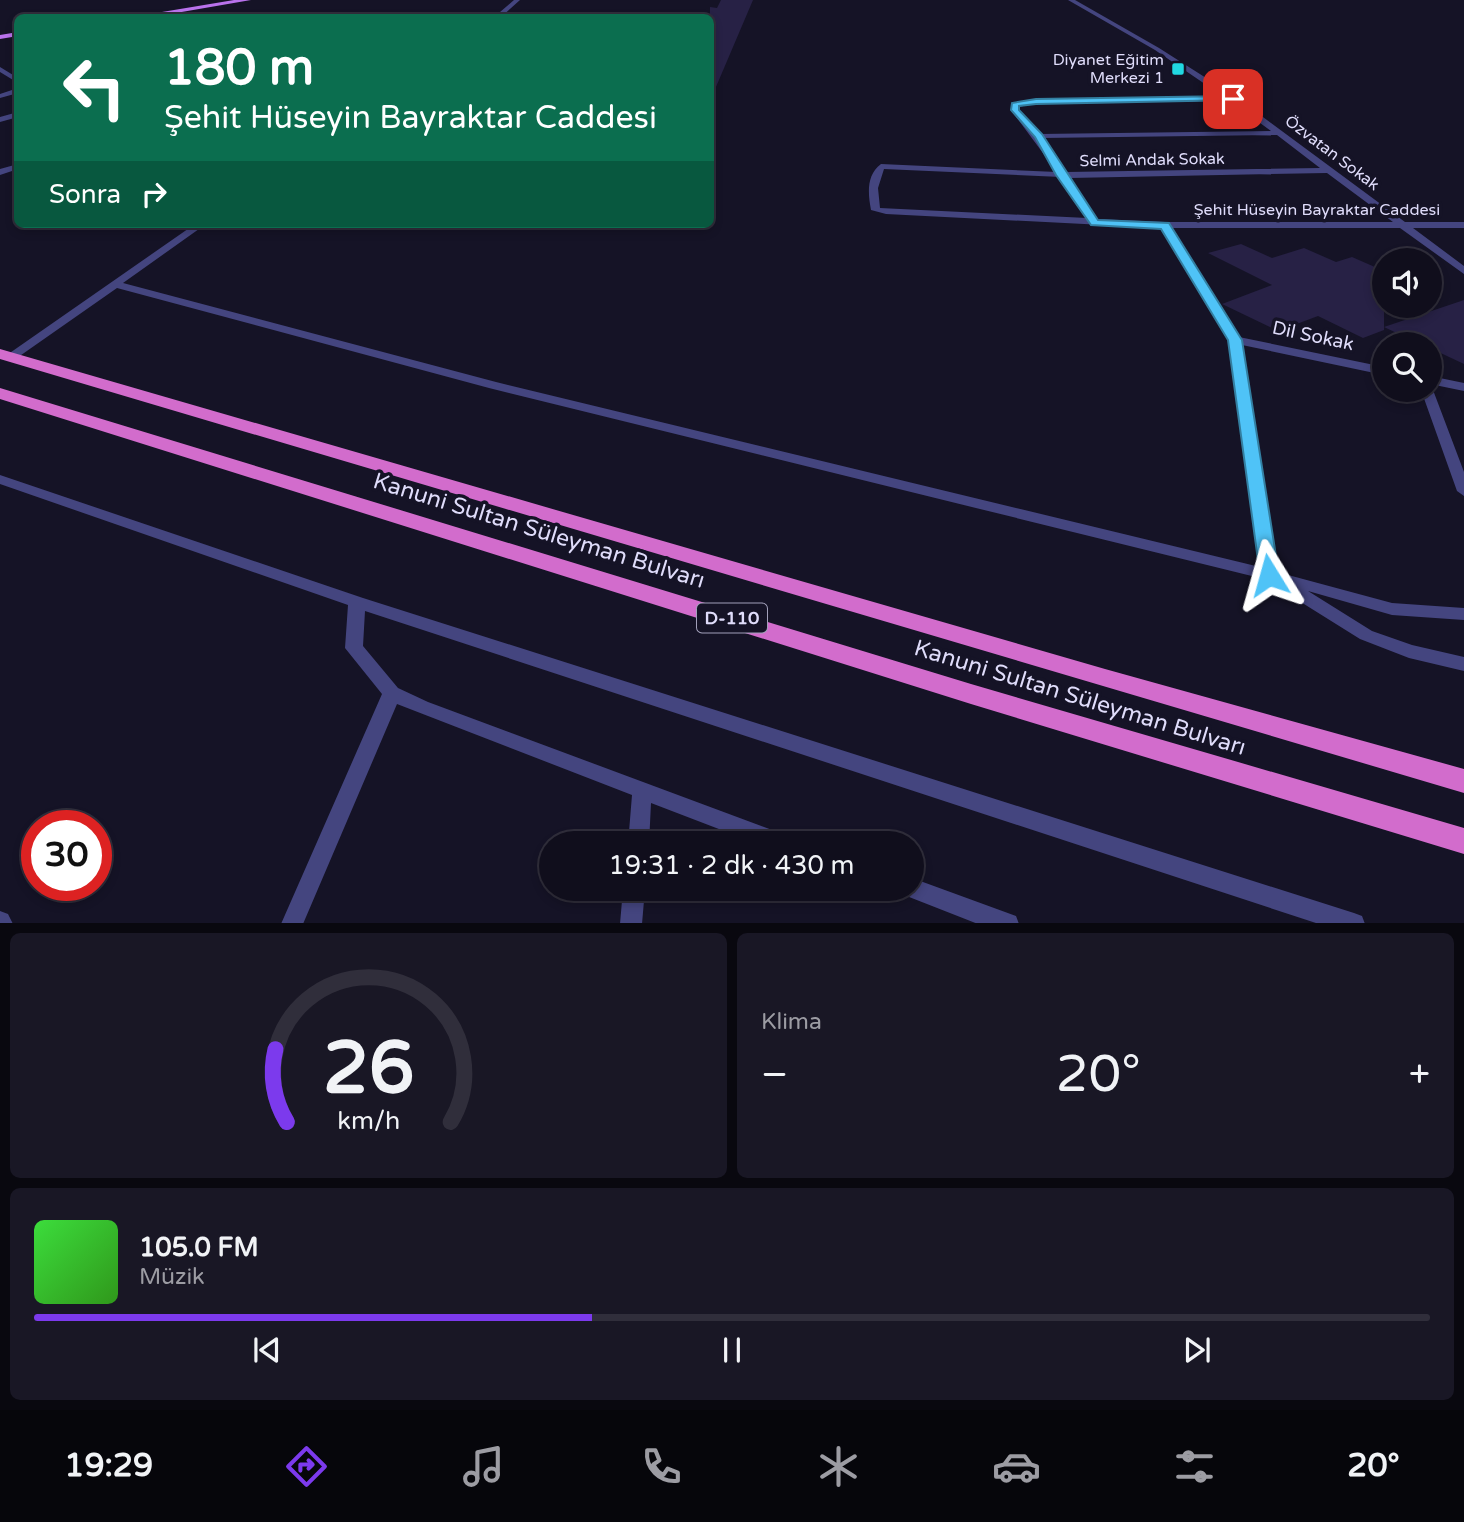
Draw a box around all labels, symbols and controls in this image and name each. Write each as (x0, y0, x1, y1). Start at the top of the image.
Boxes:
text: 180 m (164, 39, 314, 98)
icon: left (49, 42, 140, 133)
place label: Diyanet Eğitim Merkezi 1 (1053, 50, 1164, 88)
marker: Diyanet Eğitim Merkezi 1 (1170, 61, 1186, 77)
pin (1203, 69, 1263, 129)
icon: arrive (1214, 80, 1252, 118)
text: Şehit Hüseyin Bayraktar Caddesi (164, 99, 657, 137)
street label: Özvatan Sokak (1281, 111, 1383, 195)
street label: Selmi Andak Sokak (1079, 149, 1225, 171)
icon: right (135, 175, 173, 213)
text: Sonra (49, 179, 121, 210)
street label: Şehit Hüseyin Bayraktar Caddesi (1194, 200, 1440, 220)
map controls (1372, 248, 1442, 402)
button: sound (1372, 248, 1442, 318)
street label: Dil Sokak (1270, 317, 1356, 355)
button: search (1372, 332, 1442, 402)
street label: Kanuni Sultan Süleyman Bulvarı (370, 467, 708, 595)
position arrow (1232, 538, 1306, 612)
road number: D-110 (697, 604, 767, 632)
street label: Kanuni Sultan Süleyman Bulvarı (911, 634, 1249, 762)
speed limit sign: 30 (21, 810, 112, 901)
text: 19:31 · 2 dk · 430 m (609, 850, 854, 881)
text: Klima (761, 1008, 822, 1036)
text: 26 (323, 1025, 414, 1113)
text: 20° (1056, 1043, 1141, 1106)
text: − (761, 1052, 788, 1098)
text: + (1409, 1052, 1430, 1098)
text: km/h (337, 1105, 400, 1135)
text: 105.0 FM (139, 1232, 259, 1263)
text: Müzik (139, 1263, 205, 1291)
icon: previous (248, 1331, 286, 1369)
icon: pause (713, 1331, 751, 1369)
icon: next (1178, 1331, 1216, 1369)
icon: directions (282, 1442, 331, 1491)
icon: music (459, 1442, 508, 1491)
icon: phone (637, 1442, 686, 1491)
icon: climate (814, 1442, 863, 1491)
icon: car (992, 1442, 1041, 1491)
icon: filters (1170, 1442, 1219, 1491)
text: 19:29 (64, 1447, 153, 1485)
text: 20° (1347, 1447, 1400, 1485)

